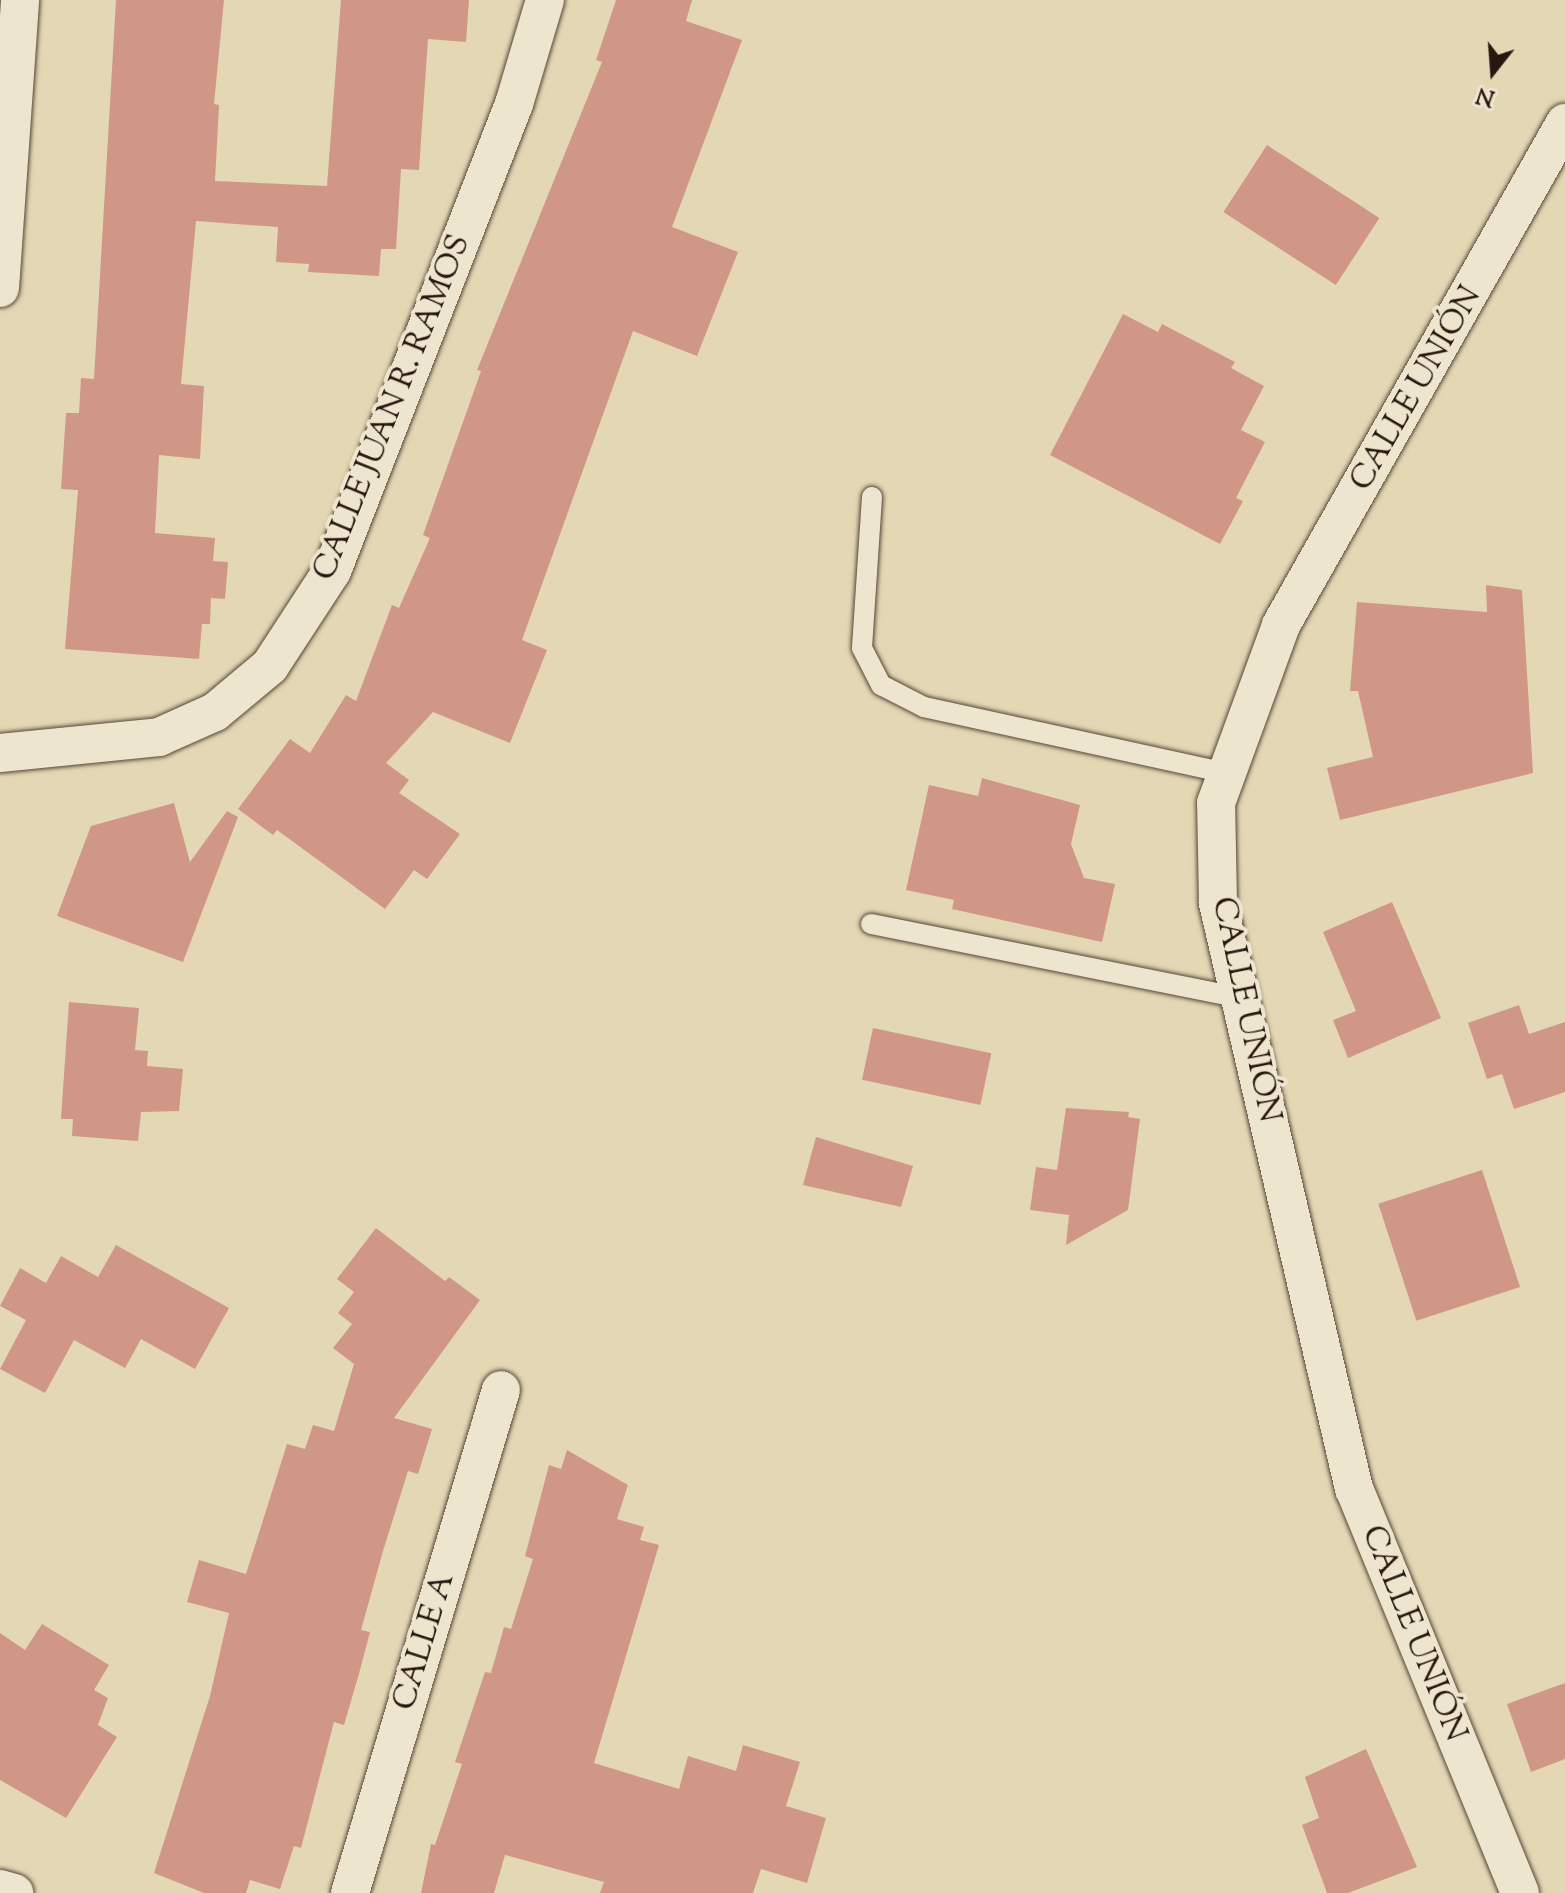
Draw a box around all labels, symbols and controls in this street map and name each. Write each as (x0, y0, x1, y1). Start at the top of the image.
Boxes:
north arrow (1453, 32, 1533, 112)
text: N (1473, 77, 1499, 113)
street label: CALLE JUAN R. RAMOS (306, 230, 480, 586)
street label: CALLE UNIÓN (1343, 280, 1491, 498)
street label: CALLE UNIÓN (1202, 894, 1288, 1126)
street label: CALLE UNIÓN (1352, 1520, 1474, 1748)
street label: CALLE A (386, 1569, 464, 1715)

